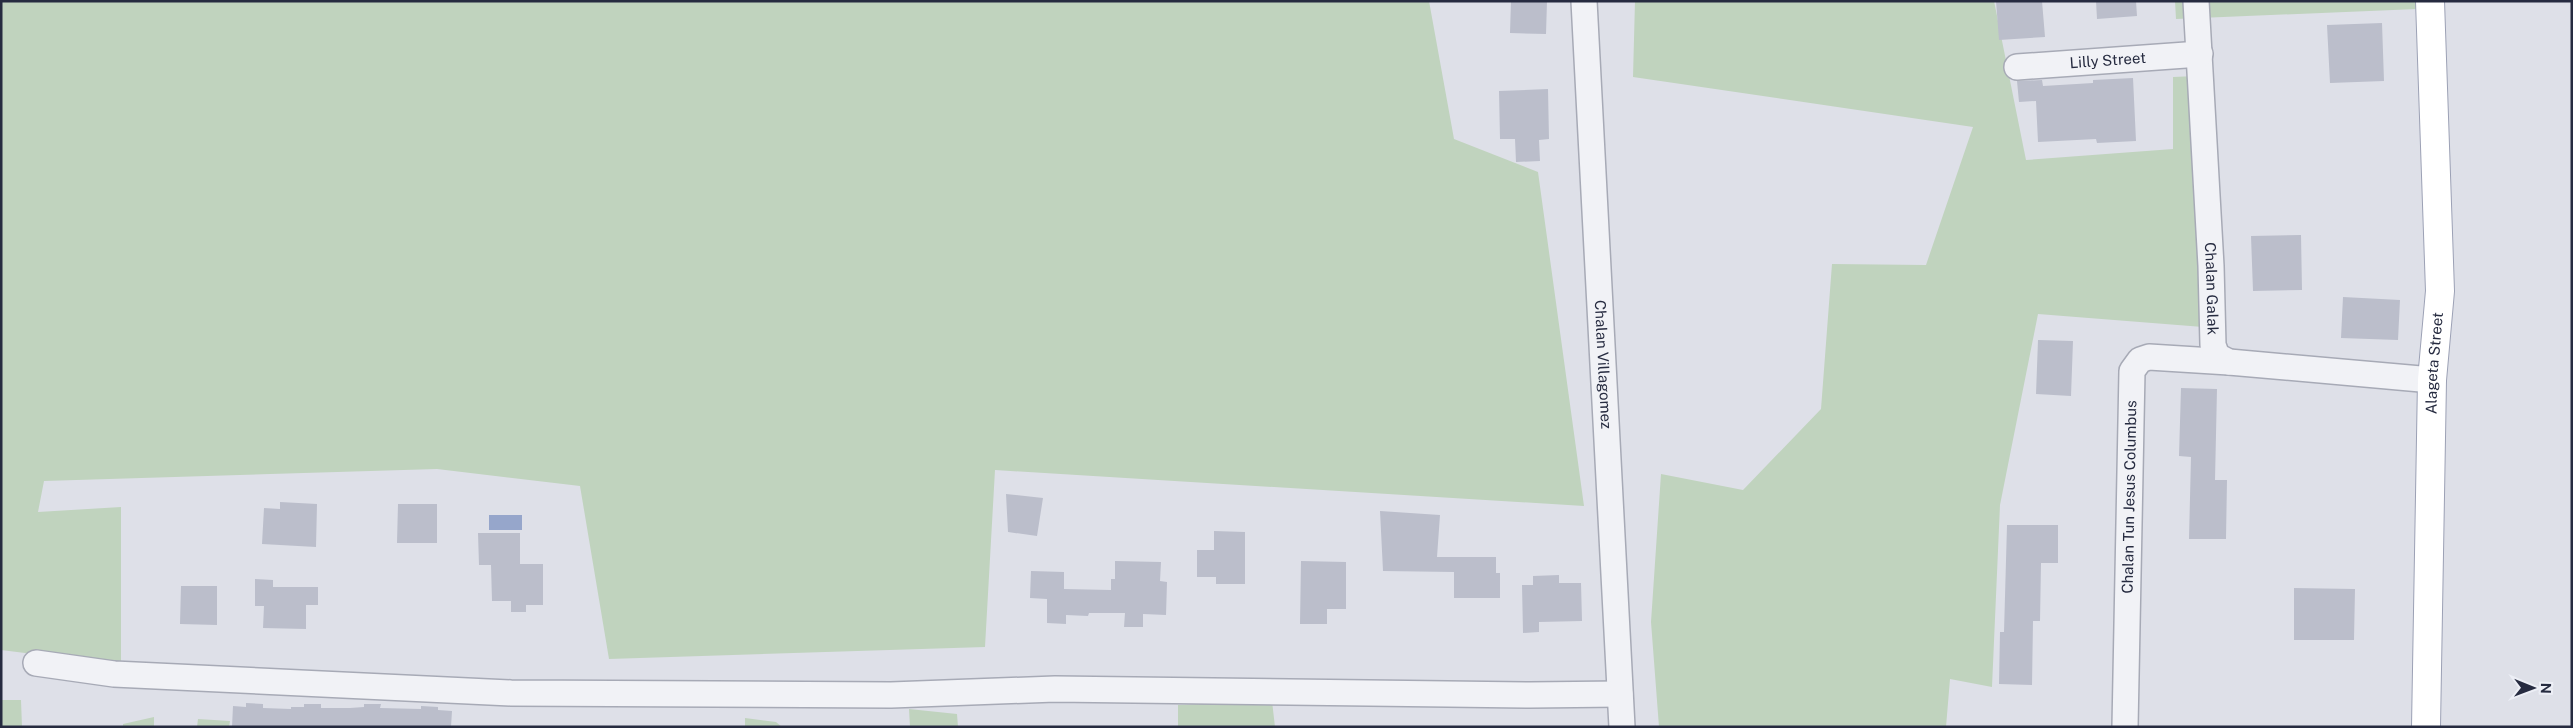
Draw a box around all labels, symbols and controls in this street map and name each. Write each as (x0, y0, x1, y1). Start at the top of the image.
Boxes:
street label: Lilly Street (2069, 49, 2147, 71)
street label: Chalan Galak (2202, 242, 2222, 335)
street label: Chalan Villagomez (1592, 300, 1615, 429)
street label: Alageta Street (2422, 311, 2446, 414)
street label: Chalan Tun Jesus Columbus (2119, 400, 2139, 594)
north arrow (2508, 663, 2558, 713)
text: N (2538, 683, 2554, 694)

